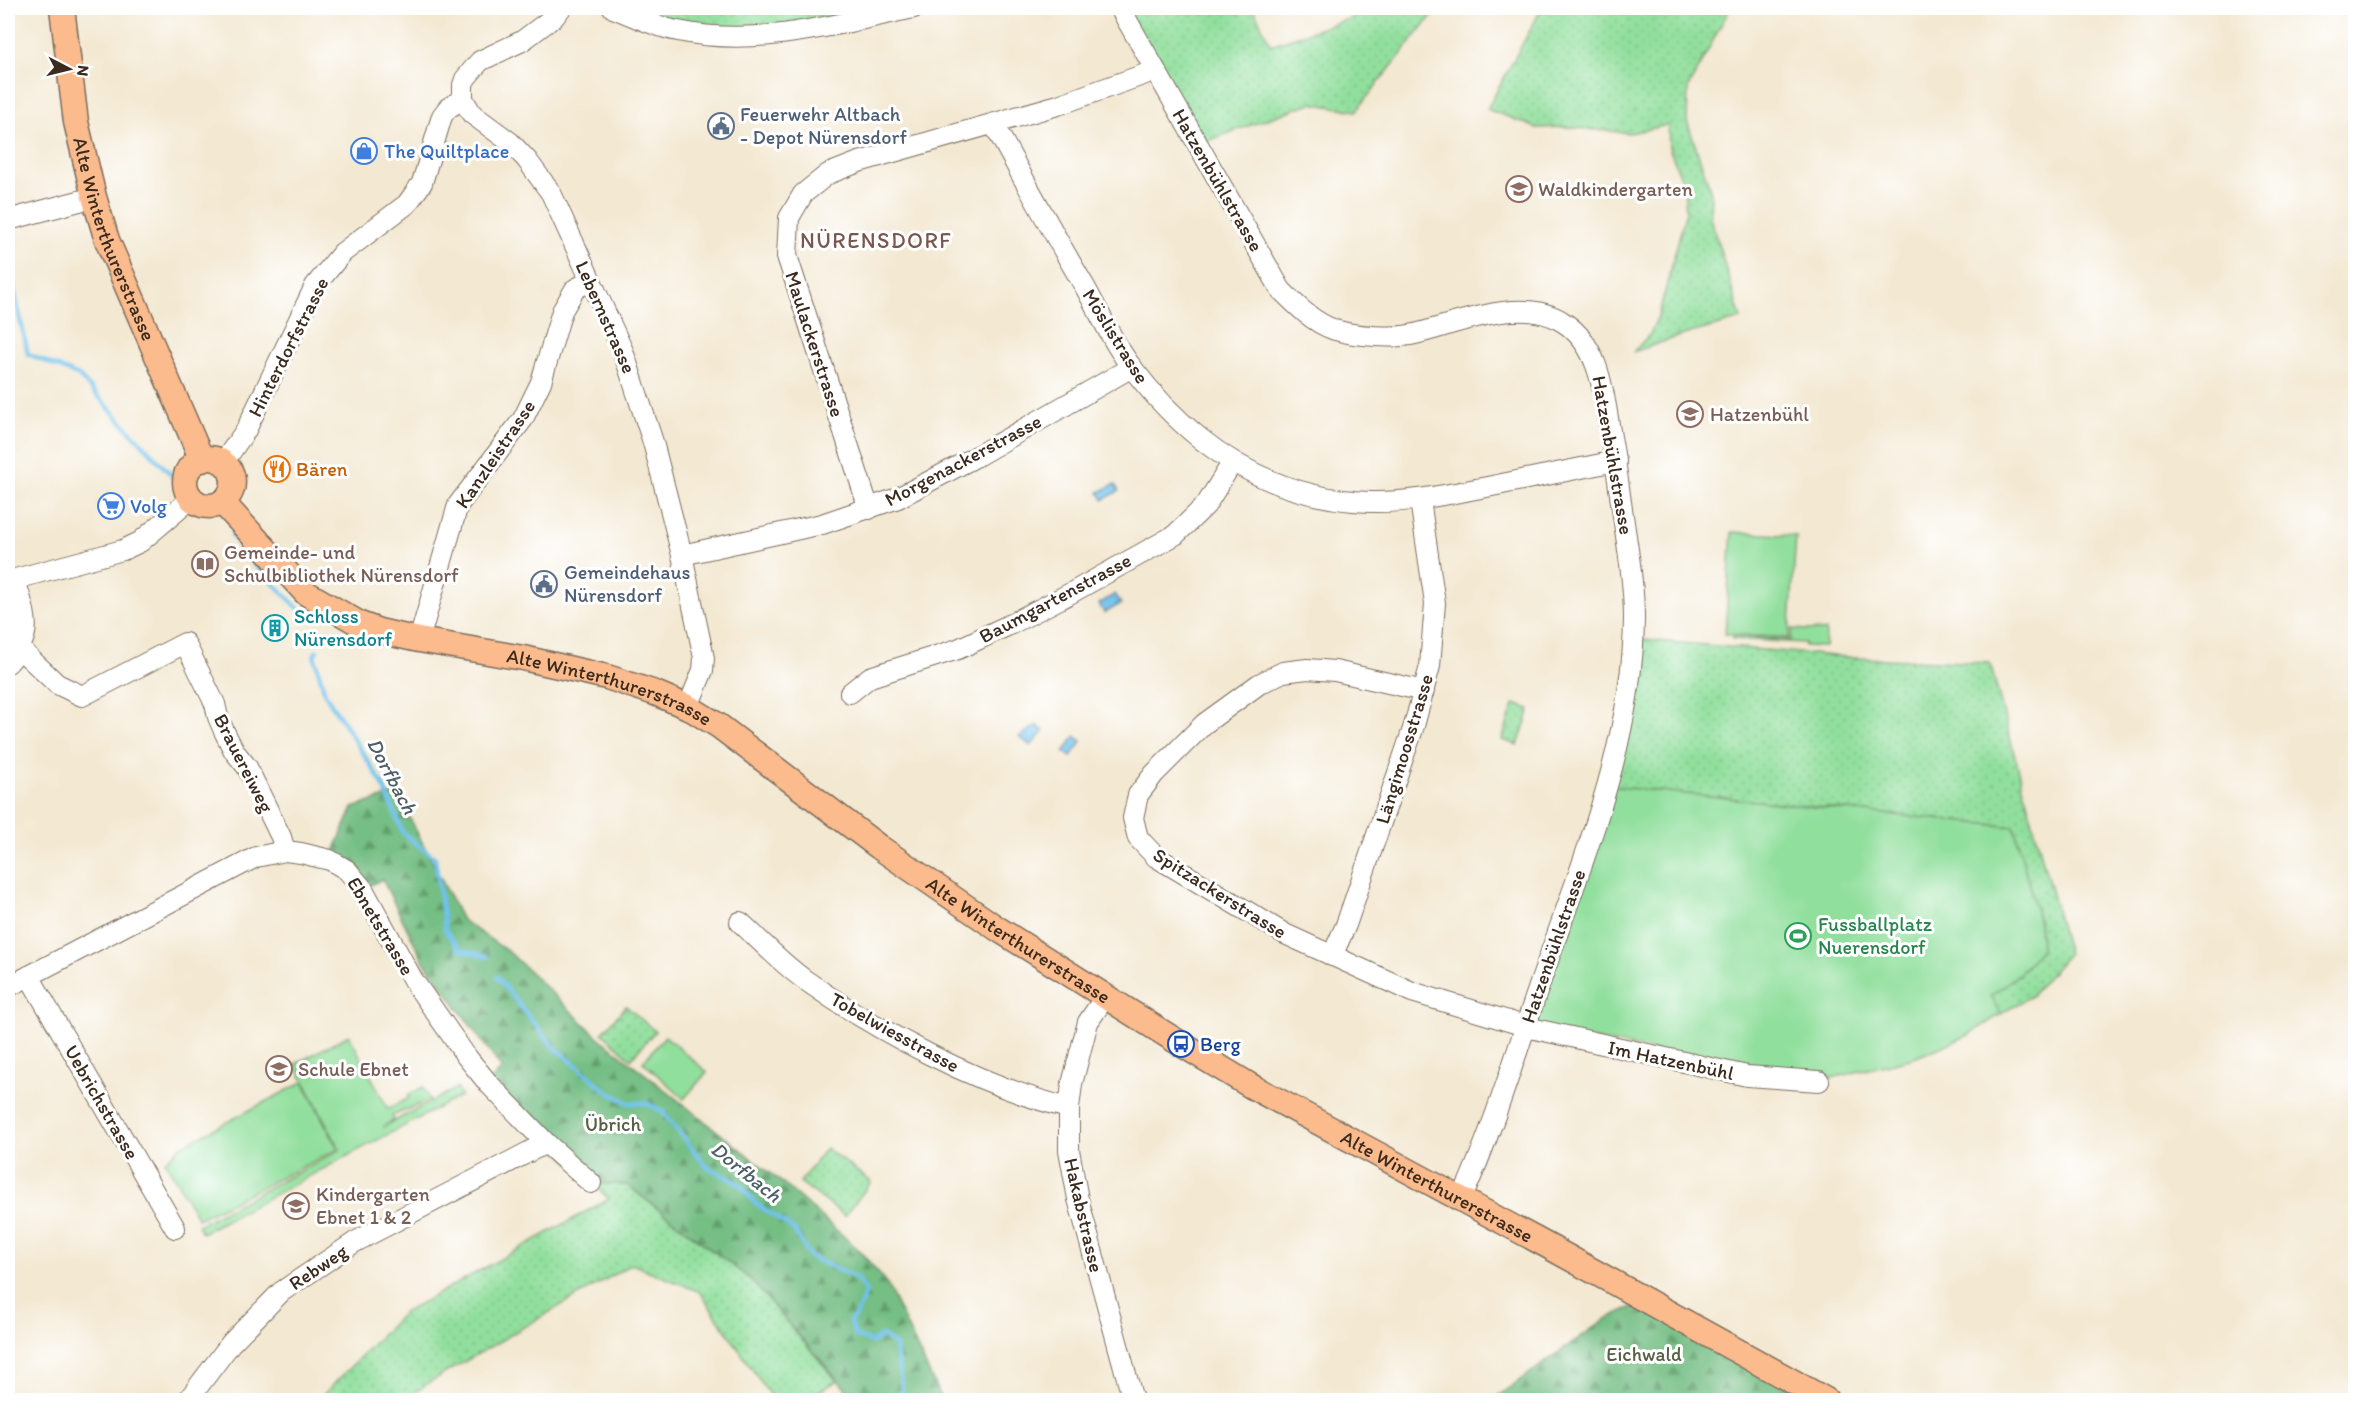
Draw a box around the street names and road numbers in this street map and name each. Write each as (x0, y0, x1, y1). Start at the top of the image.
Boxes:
street label: Hatzenbühlstrasse (1167, 104, 1269, 256)
street label: Alte Winterthurerstrasse (68, 135, 161, 344)
street label: Lebernstrasse (571, 257, 641, 377)
street label: Maulackerstrasse (780, 268, 850, 420)
street label: Hinterdorfstrasse (242, 273, 334, 421)
street label: Möslistrasse (1077, 284, 1155, 388)
street label: Hatzenbühlstrasse (1587, 374, 1639, 536)
street label: Kanzleistrasse (450, 395, 540, 513)
street label: Morgenackerstrasse (881, 409, 1045, 511)
street label: Baumgartenstrasse (975, 548, 1135, 648)
street label: Alte Winterthurerstrasse (505, 643, 716, 731)
street label: Längimoosstrasse (1370, 671, 1438, 827)
street label: Brauereiweg (209, 710, 279, 817)
street label: Spitzackerstrasse (1149, 842, 1291, 944)
street label: Hatzenbühlstrasse (1515, 866, 1591, 1026)
street label: Alte Winterthurerstrasse (922, 871, 1115, 1009)
street label: Ebnetstrasse (342, 872, 420, 980)
street label: Tobelwiesstrasse (826, 987, 964, 1077)
street label: Im Hatzenbühl (1606, 1035, 1737, 1085)
street label: Uebrichstrasse (60, 1040, 144, 1164)
street label: Alte Winterthurerstrasse (1337, 1125, 1537, 1248)
street label: Hakabstrasse (1059, 1155, 1109, 1275)
street label: Rebweg (284, 1238, 352, 1295)

